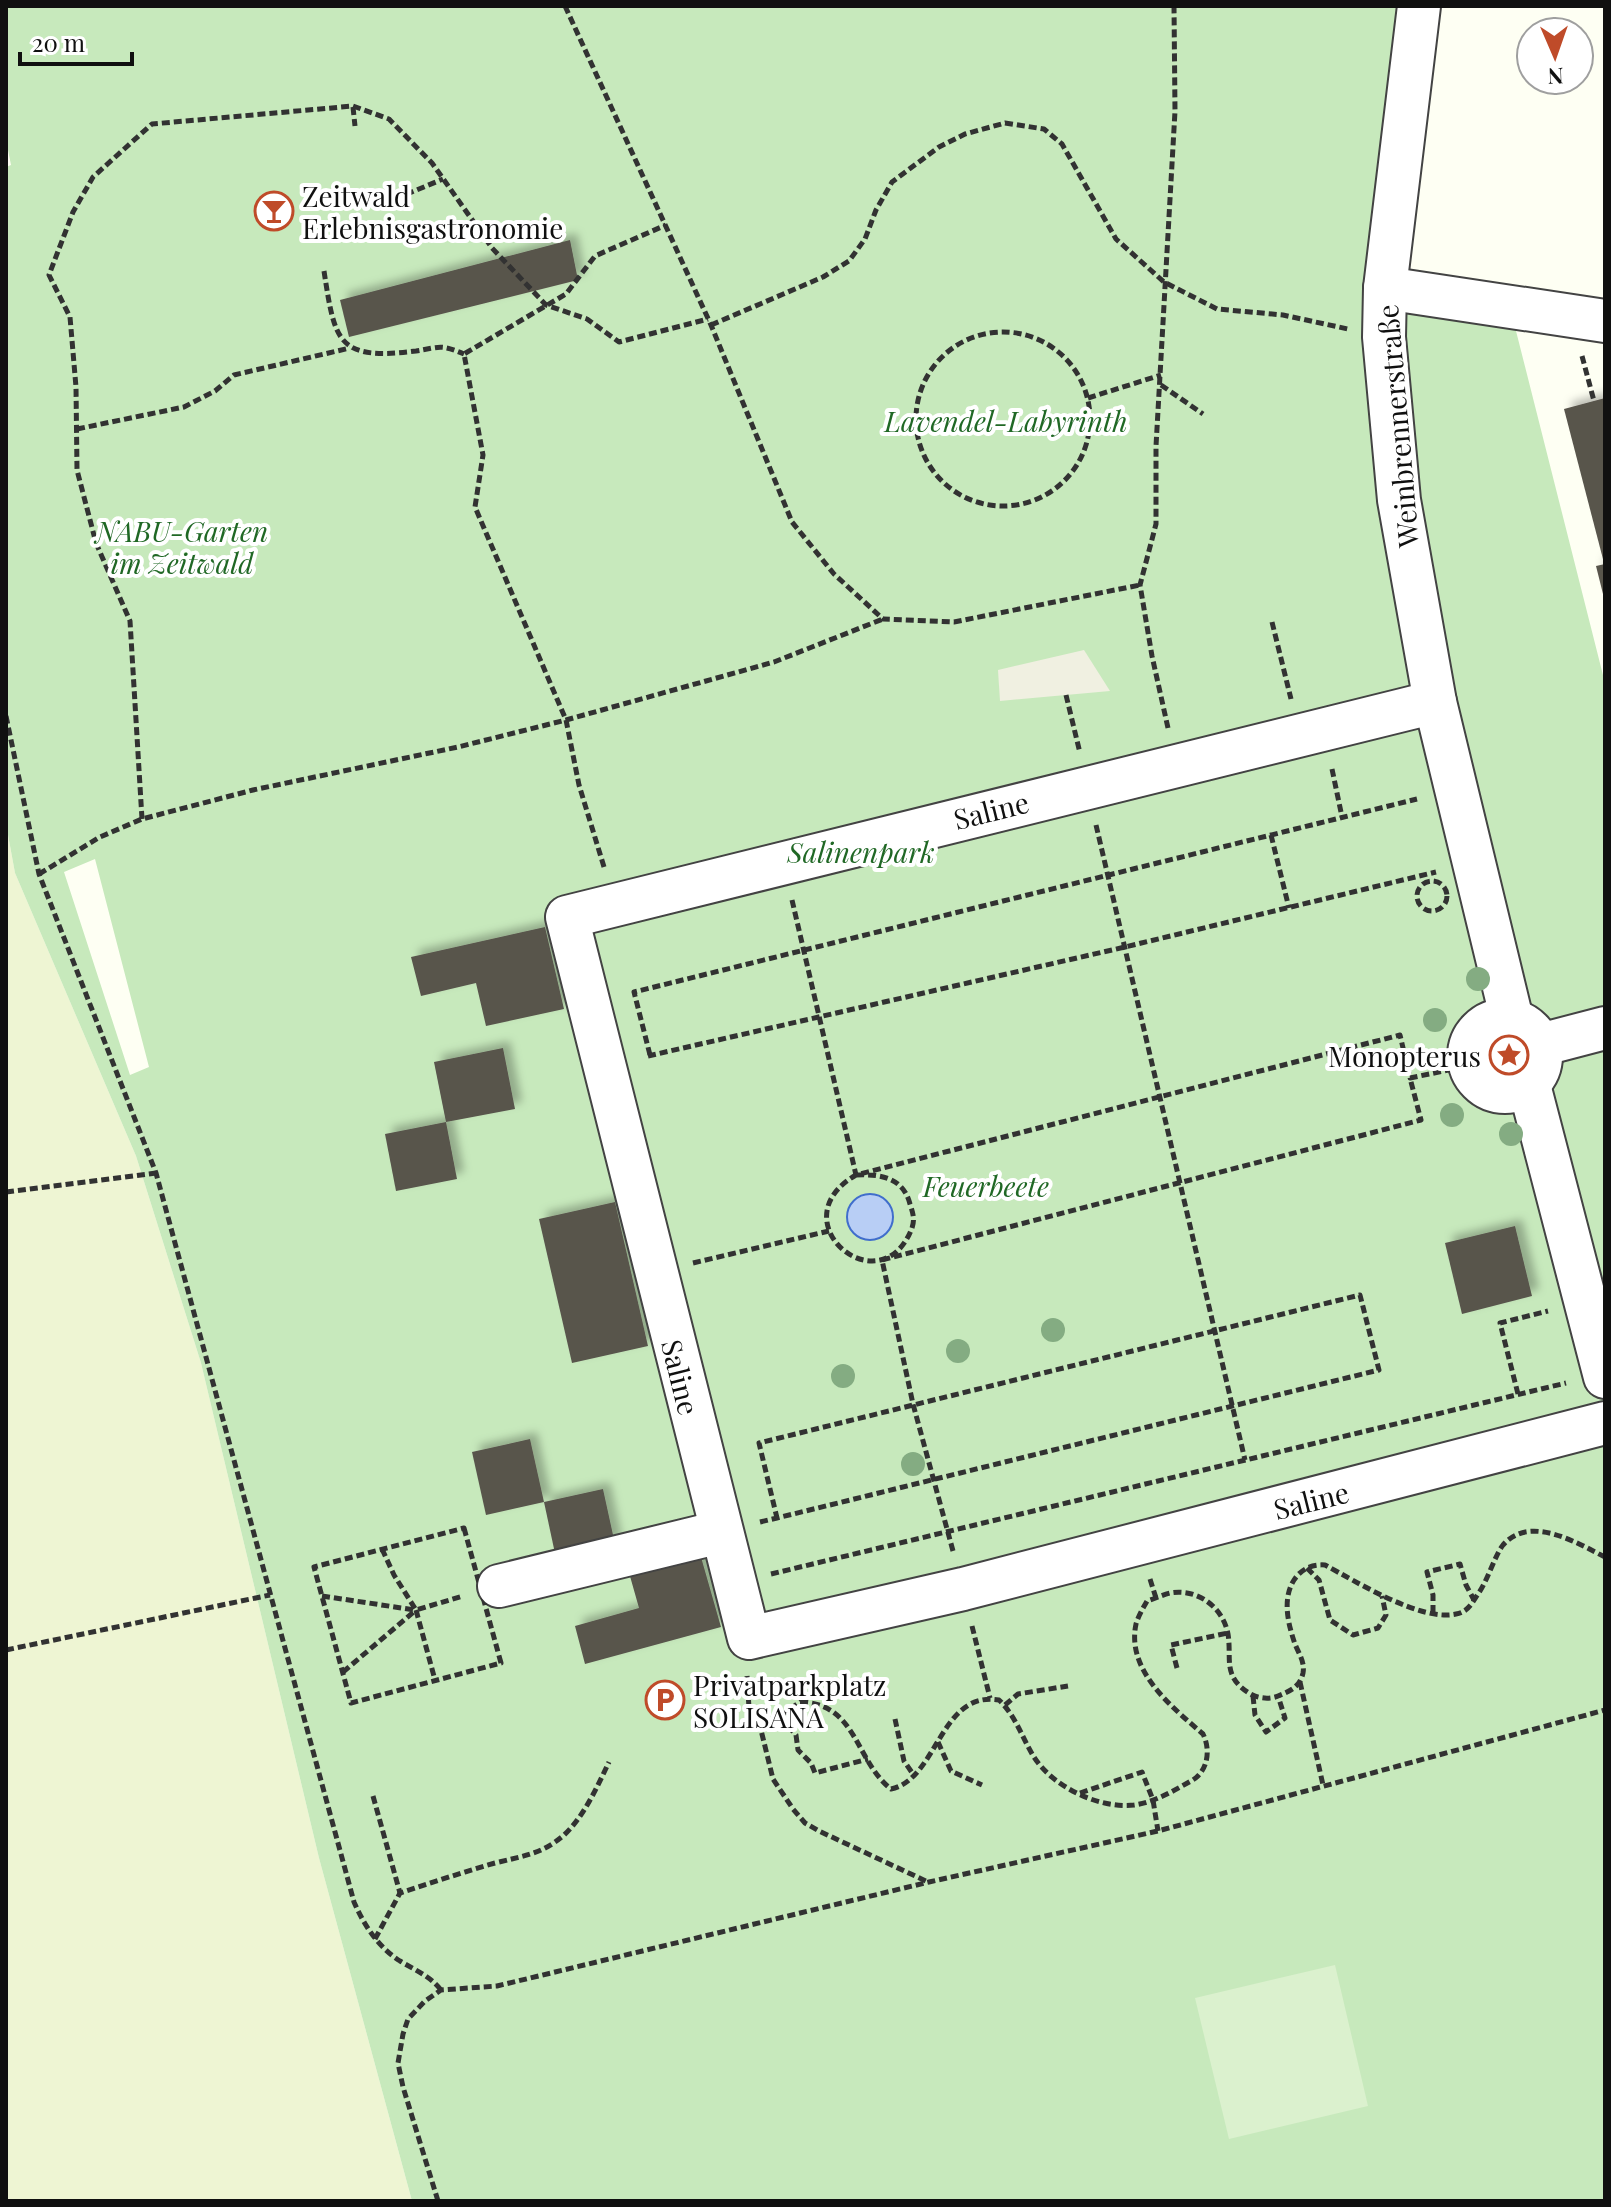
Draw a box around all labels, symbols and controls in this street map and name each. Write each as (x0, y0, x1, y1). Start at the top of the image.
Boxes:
scale bar (20, 16, 132, 66)
north arrow (1515, 16, 1595, 96)
text: 20 m (32, 26, 85, 58)
text: N (1547, 62, 1564, 92)
place label: Zeitwald Erlebnisgastronomie (302, 177, 563, 246)
bar icon: Zeitwald Erlebnisgastronomie (253, 190, 295, 232)
street label: Weinbrennerstraße (1368, 303, 1426, 550)
park label: Lavendel-Labyrinth (884, 402, 1127, 439)
park label: NABU-Garten im Zeitwald (93, 512, 268, 581)
street label: Saline (950, 783, 1032, 837)
park label: Salinenpark (786, 833, 935, 870)
place icon: Monopterus (1488, 1034, 1530, 1076)
place label: Monopterus (1328, 1037, 1481, 1074)
park label: Feuerbeete (922, 1167, 1049, 1204)
street label: Saline (654, 1336, 708, 1418)
street label: Saline (1270, 1473, 1352, 1527)
place label: Privatparkplatz SOLISANA (693, 1666, 886, 1735)
parking icon: Privatparkplatz SOLISANA (644, 1679, 686, 1721)

